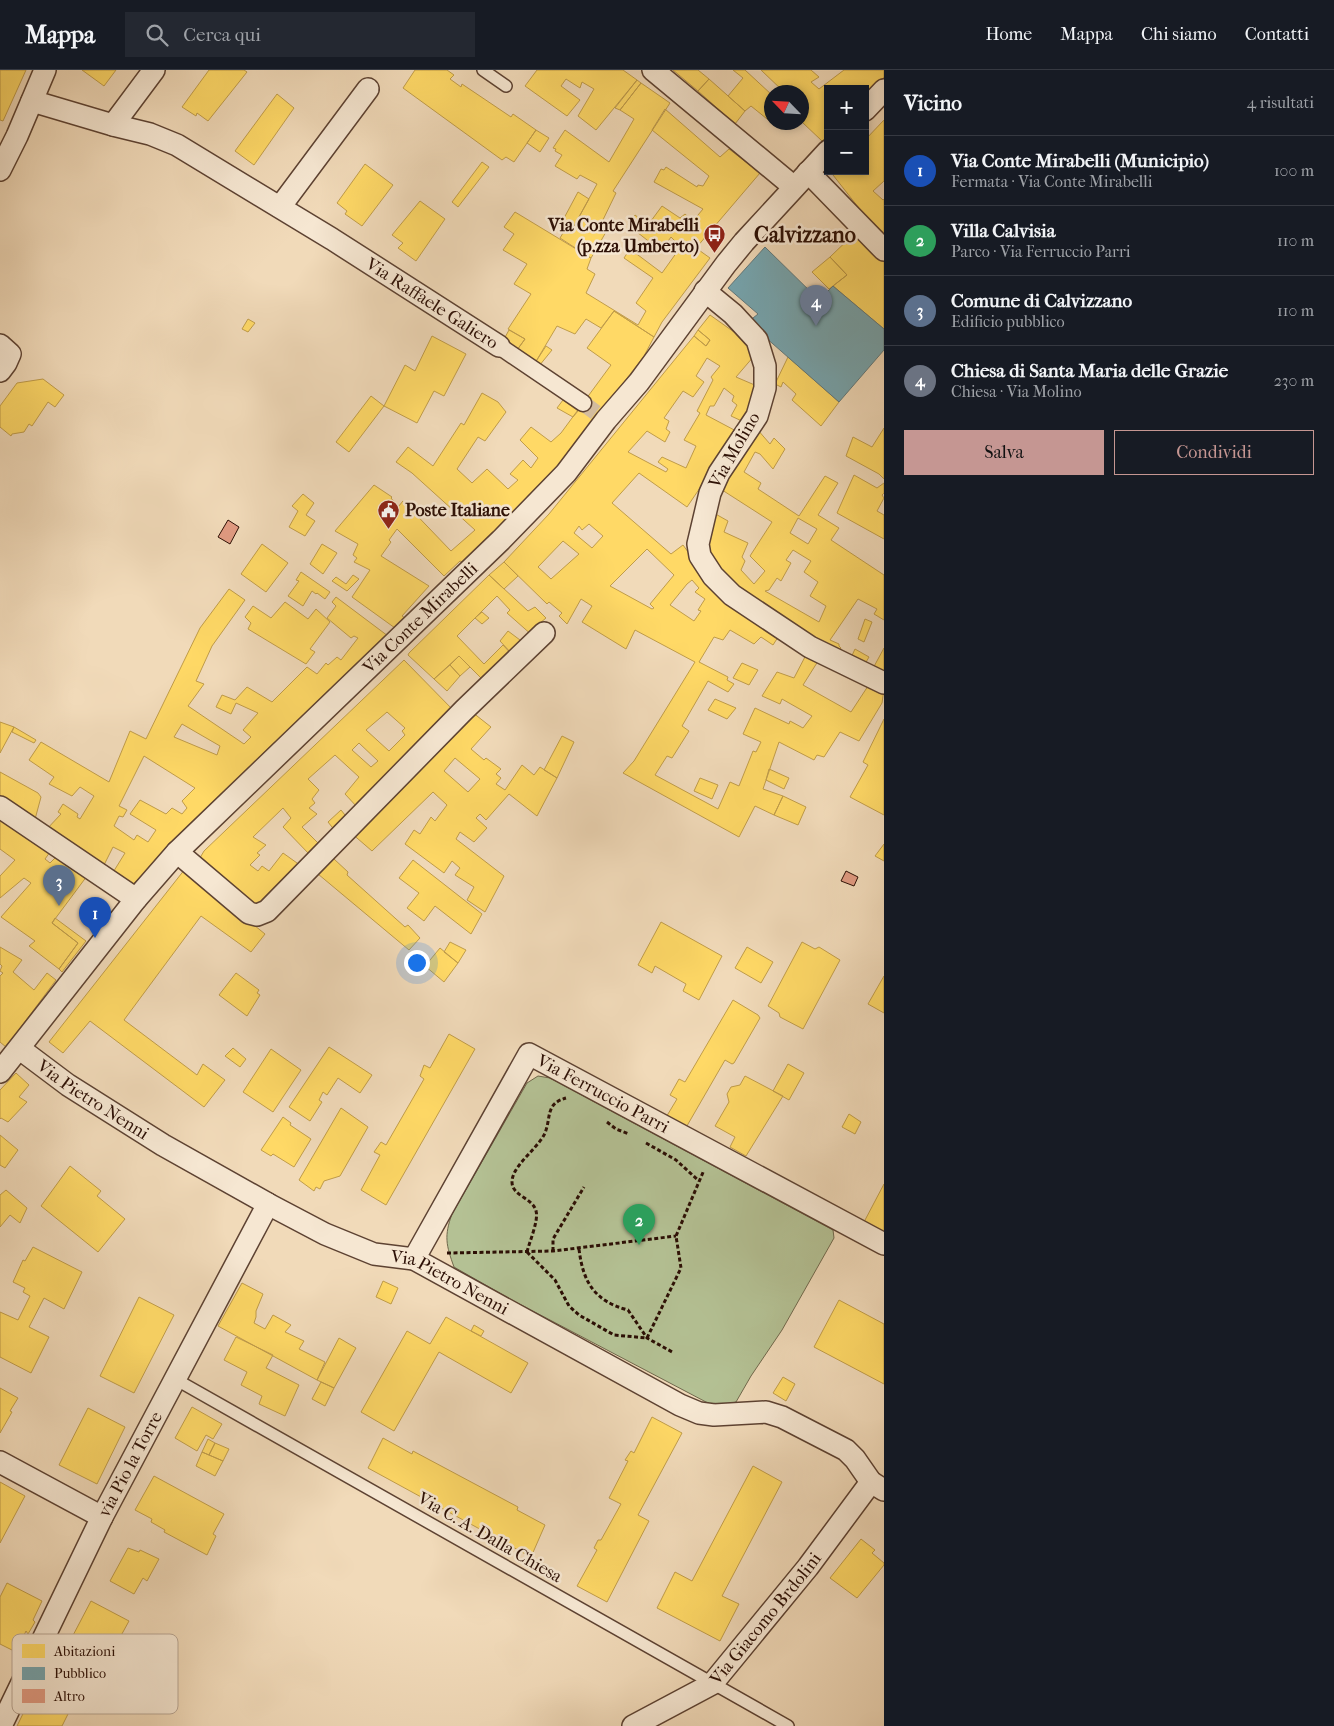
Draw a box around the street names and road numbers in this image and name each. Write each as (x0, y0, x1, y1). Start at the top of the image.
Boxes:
street label: Via Raffaele Galiero (361, 253, 502, 354)
street label: Via Molino (704, 409, 765, 493)
street label: Via Conte Mirabelli (358, 558, 483, 679)
street label: Via Ferruccio Parri (532, 1050, 673, 1138)
street label: Via Pietro Nenni (32, 1055, 153, 1145)
street label: Via Pietro Nenni (389, 1246, 513, 1320)
street label: via Pio la Torre (94, 1408, 167, 1521)
street label: Via C. A. Dalla Chiesa (413, 1487, 566, 1588)
street label: Via Giacomo Brdolini (705, 1548, 826, 1690)

